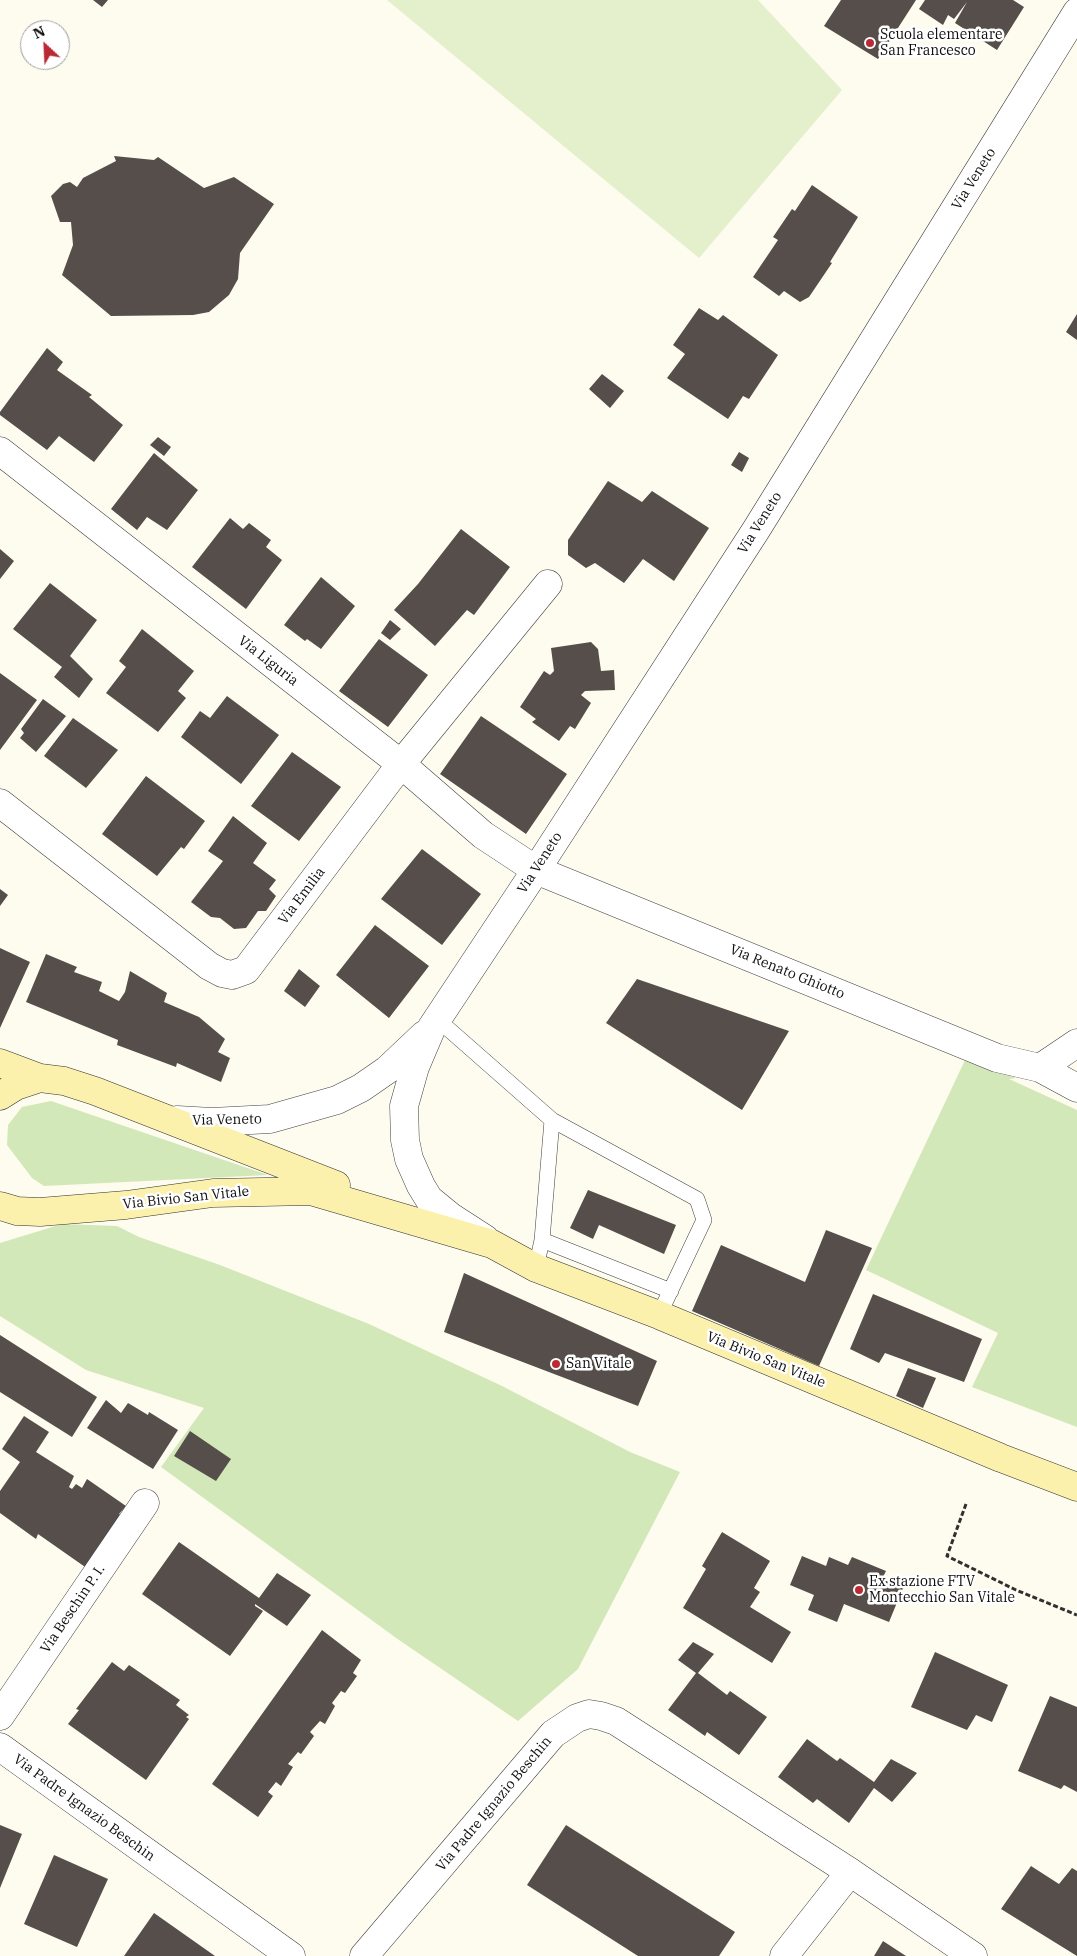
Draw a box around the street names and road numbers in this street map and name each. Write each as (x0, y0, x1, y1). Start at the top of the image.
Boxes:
street label: Via Veneto (948, 145, 1000, 213)
street label: Via Veneto (734, 489, 786, 557)
street label: Via Liguria (235, 632, 301, 690)
street label: Via Veneto (514, 829, 566, 897)
street label: Via Emilia (275, 864, 329, 928)
street label: Via Renato Ghiotto (727, 941, 847, 1003)
street label: Via Veneto (192, 1111, 262, 1129)
street label: Via Bivio San Vitale (122, 1183, 250, 1213)
street label: Via Bivio San Vitale (704, 1328, 828, 1392)
street label: Via Beschin P. I. (37, 1562, 109, 1656)
street label: Via Padre Ignazio Beschin (433, 1733, 555, 1875)
street label: Via Padre Ignazio Beschin (10, 1751, 158, 1865)

